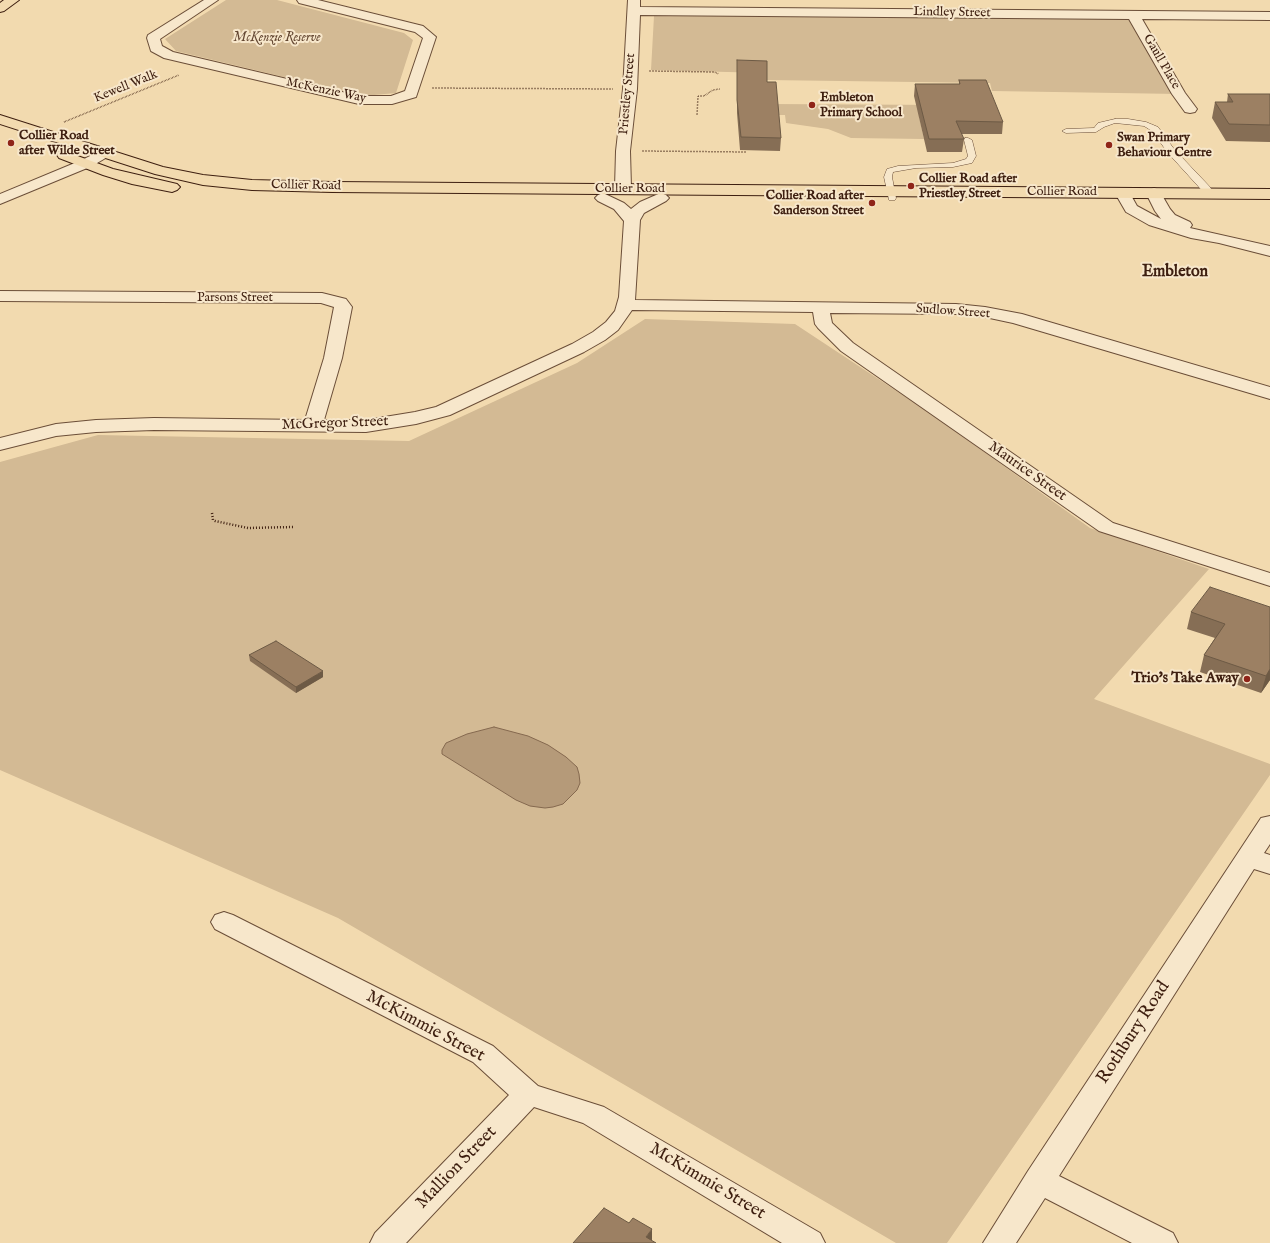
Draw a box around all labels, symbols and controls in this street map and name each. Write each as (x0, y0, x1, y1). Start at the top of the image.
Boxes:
street label: Lindley Street (913, 5, 991, 21)
park label: McKenzie Reserve (233, 30, 321, 46)
street label: Gaull Place (1139, 32, 1183, 92)
street label: Priestley Street (617, 53, 639, 135)
street label: Kewell Walk (92, 67, 160, 107)
street label: McKenzie Way (284, 75, 368, 107)
place label: Embleton Primary School (820, 90, 902, 121)
marker: Embleton Primary School (807, 100, 817, 110)
place label: Collier Road after Wilde Street (19, 128, 115, 159)
place label: Swan Primary Behaviour Centre (1117, 130, 1212, 161)
marker: Collier Road after Wilde Street (6, 138, 16, 148)
marker: Swan Primary Behaviour Centre (1104, 140, 1114, 150)
place label: Collier Road after Priestley Street (919, 171, 1017, 202)
street label: Collier Road (271, 178, 341, 194)
street label: Collier Road (595, 181, 665, 197)
marker: Collier Road after Priestley Street (906, 181, 916, 191)
street label: Collier Road (1027, 184, 1097, 200)
place label: Collier Road after Sanderson Street (766, 188, 864, 219)
marker: Collier Road after Sanderson Street (867, 198, 877, 208)
district label: Embleton (1142, 263, 1208, 283)
street label: Parsons Street (197, 290, 273, 306)
street label: Sudlow Street (915, 302, 991, 322)
street label: McGregor Street (281, 413, 389, 435)
street label: Maurice Street (984, 438, 1070, 506)
place label: Trio's Take Away (1131, 670, 1239, 688)
marker: Trio's Take Away (1242, 674, 1252, 684)
street label: Rothbury Road (1093, 978, 1175, 1088)
street label: McKimmie Street (362, 987, 488, 1067)
street label: Mallion Street (412, 1122, 502, 1214)
street label: McKimmie Street (645, 1139, 769, 1225)

